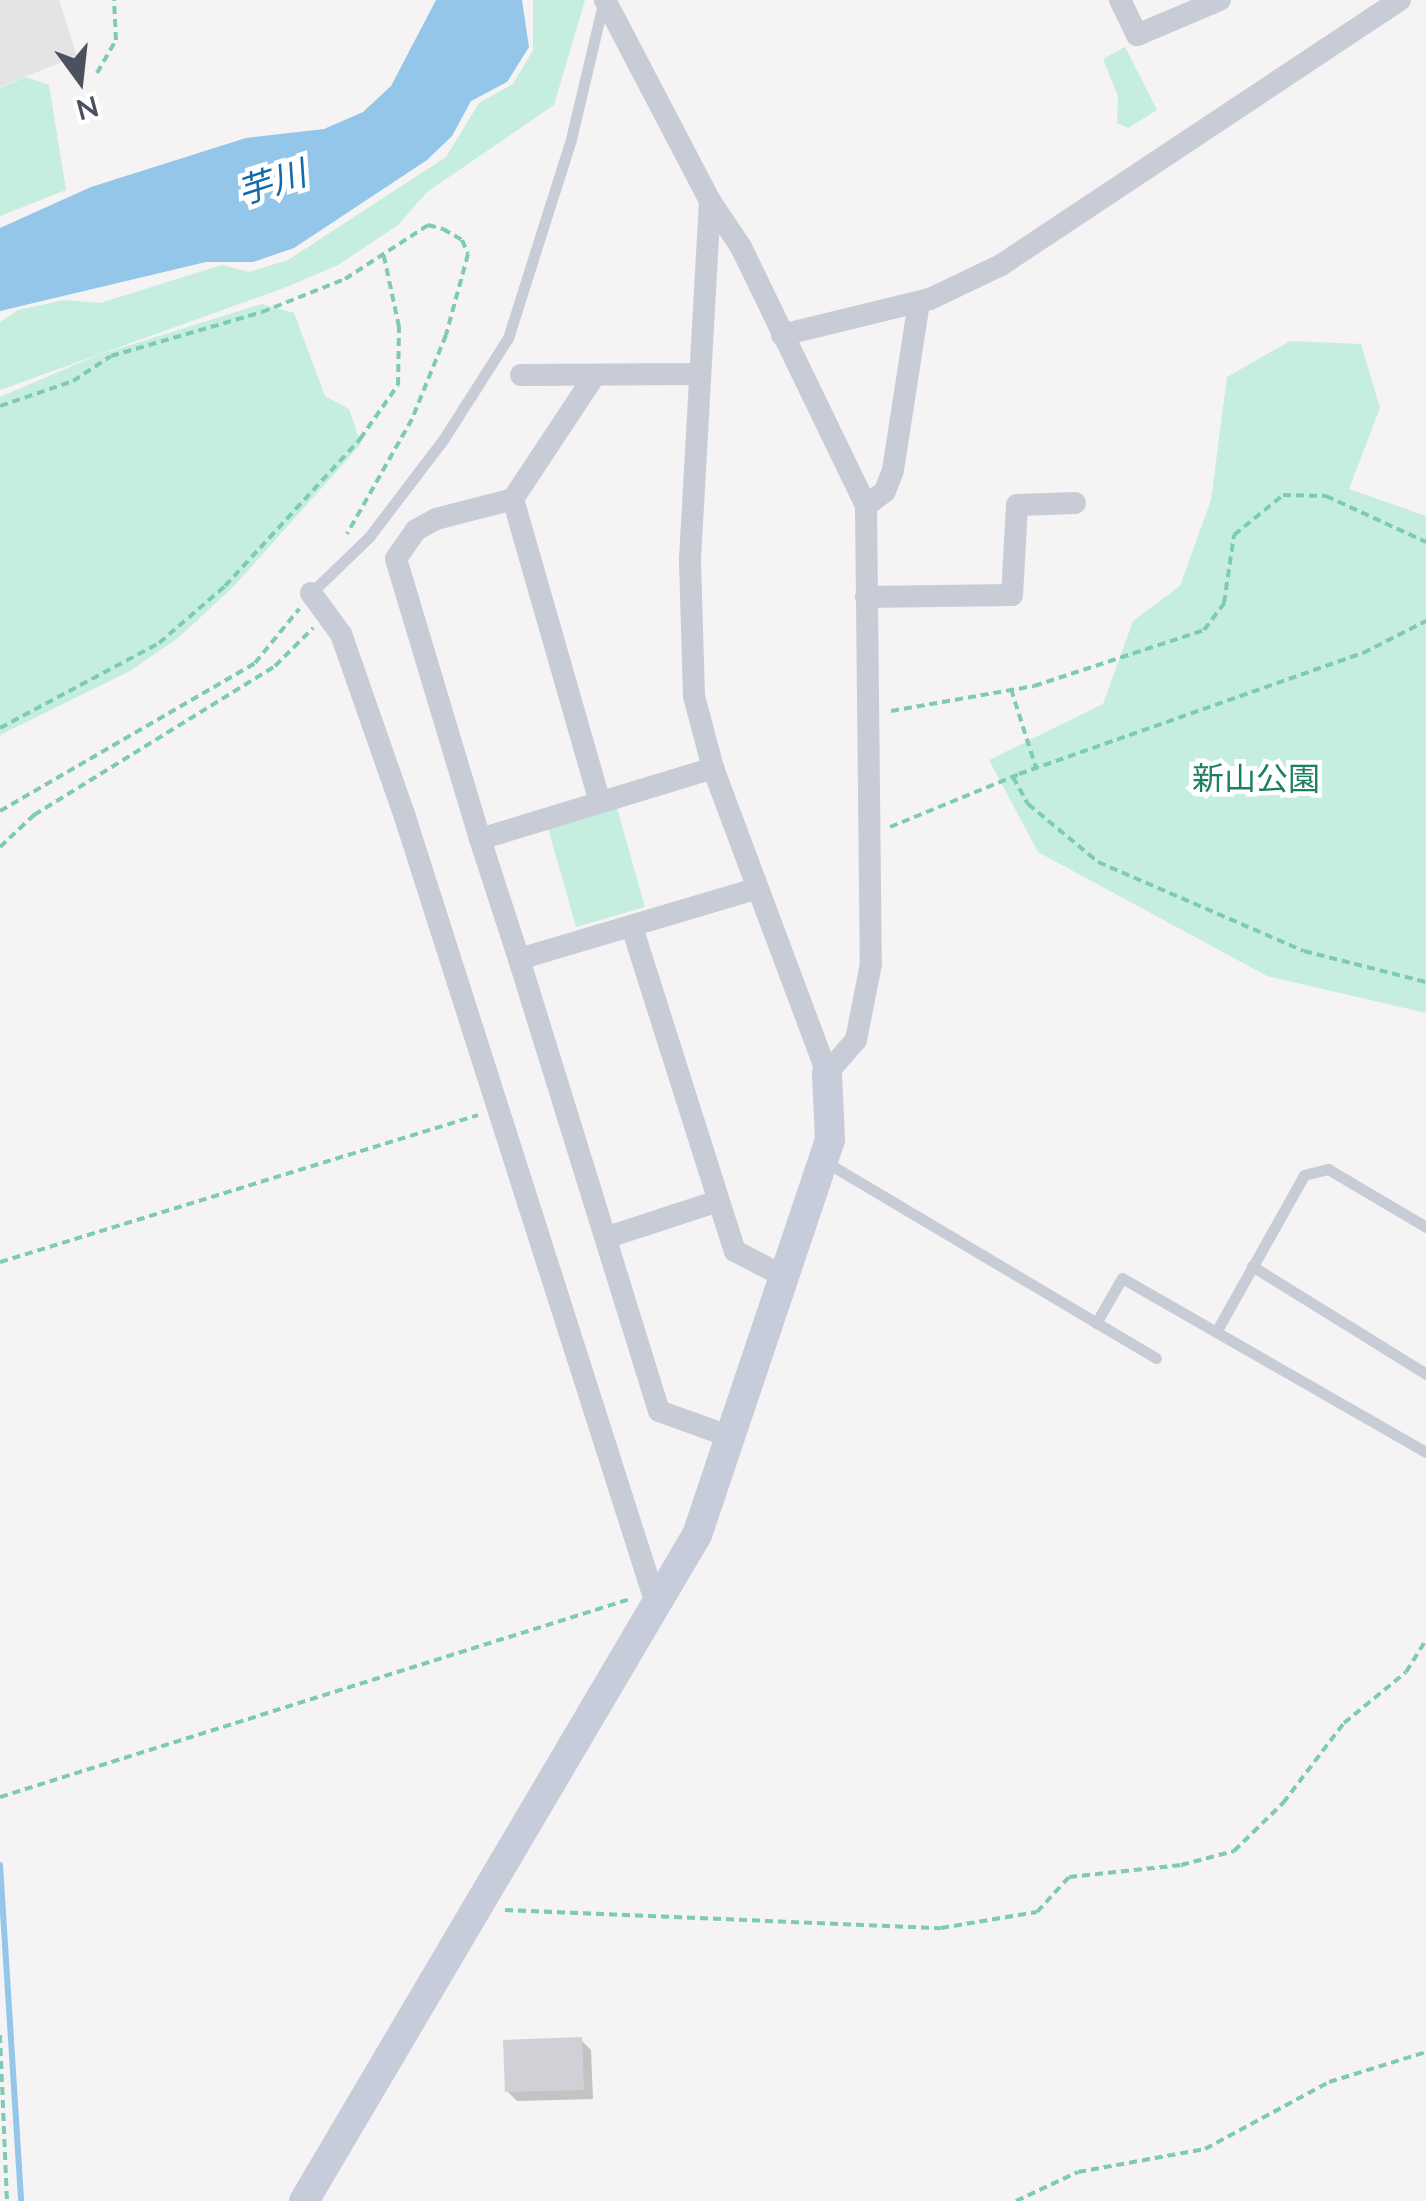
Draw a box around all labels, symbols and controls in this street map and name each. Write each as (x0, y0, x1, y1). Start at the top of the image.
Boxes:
north arrow (30, 30, 130, 130)
text: N (73, 90, 103, 128)
water label: 芋川 (231, 150, 311, 212)
park label: 新山公園 (1192, 759, 1320, 797)

